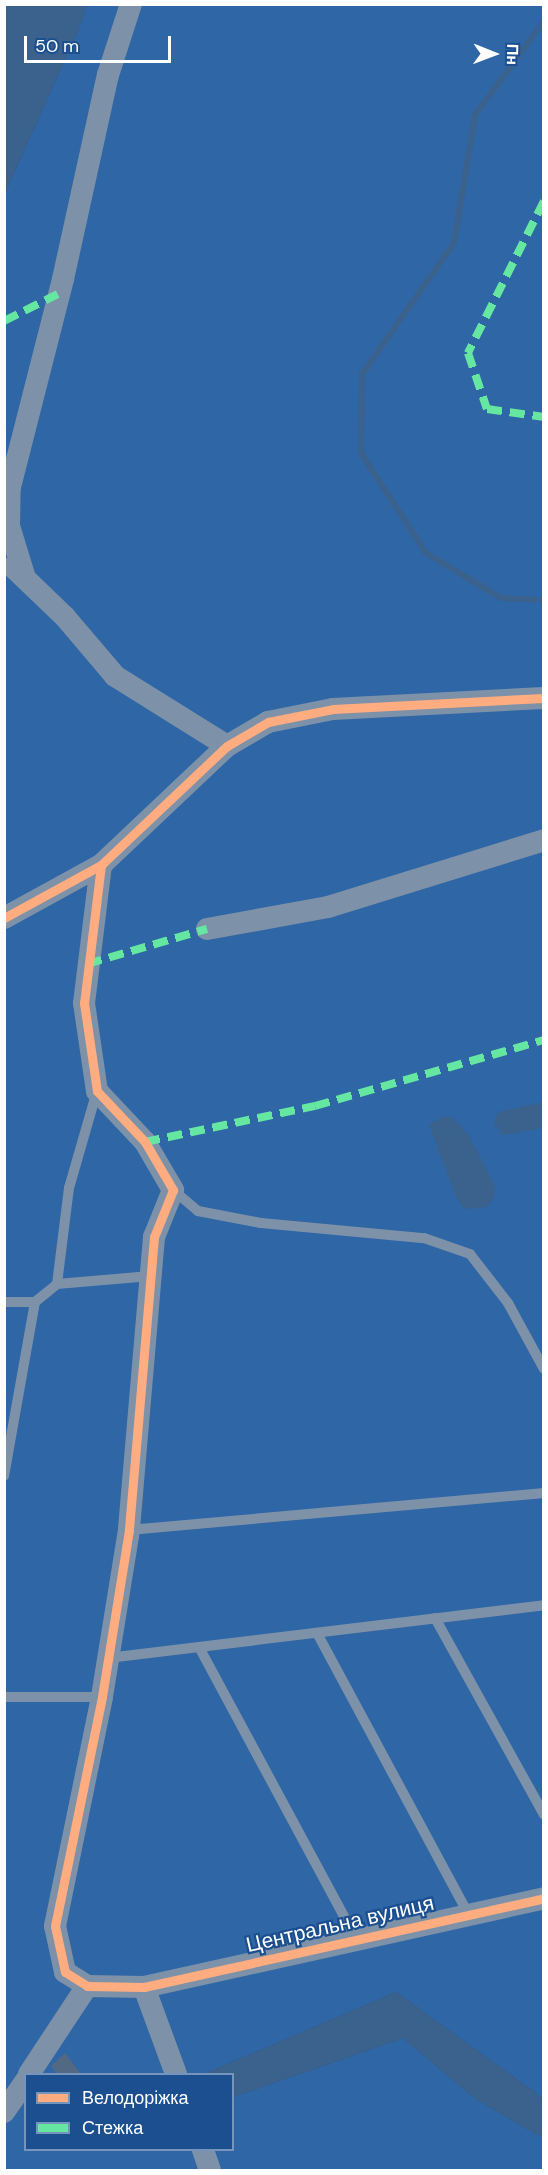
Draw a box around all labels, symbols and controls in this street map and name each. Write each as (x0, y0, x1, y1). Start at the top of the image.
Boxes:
scale bar (27, 24, 174, 62)
north arrow (464, 24, 524, 84)
text: 50 m (35, 34, 79, 58)
text: Пн (502, 44, 523, 65)
street label: Центральна вулиця (244, 1890, 436, 1958)
legend (24, 2073, 234, 2151)
text: Велодоріжка (82, 2086, 189, 2110)
text: Стежка (82, 2116, 143, 2140)

